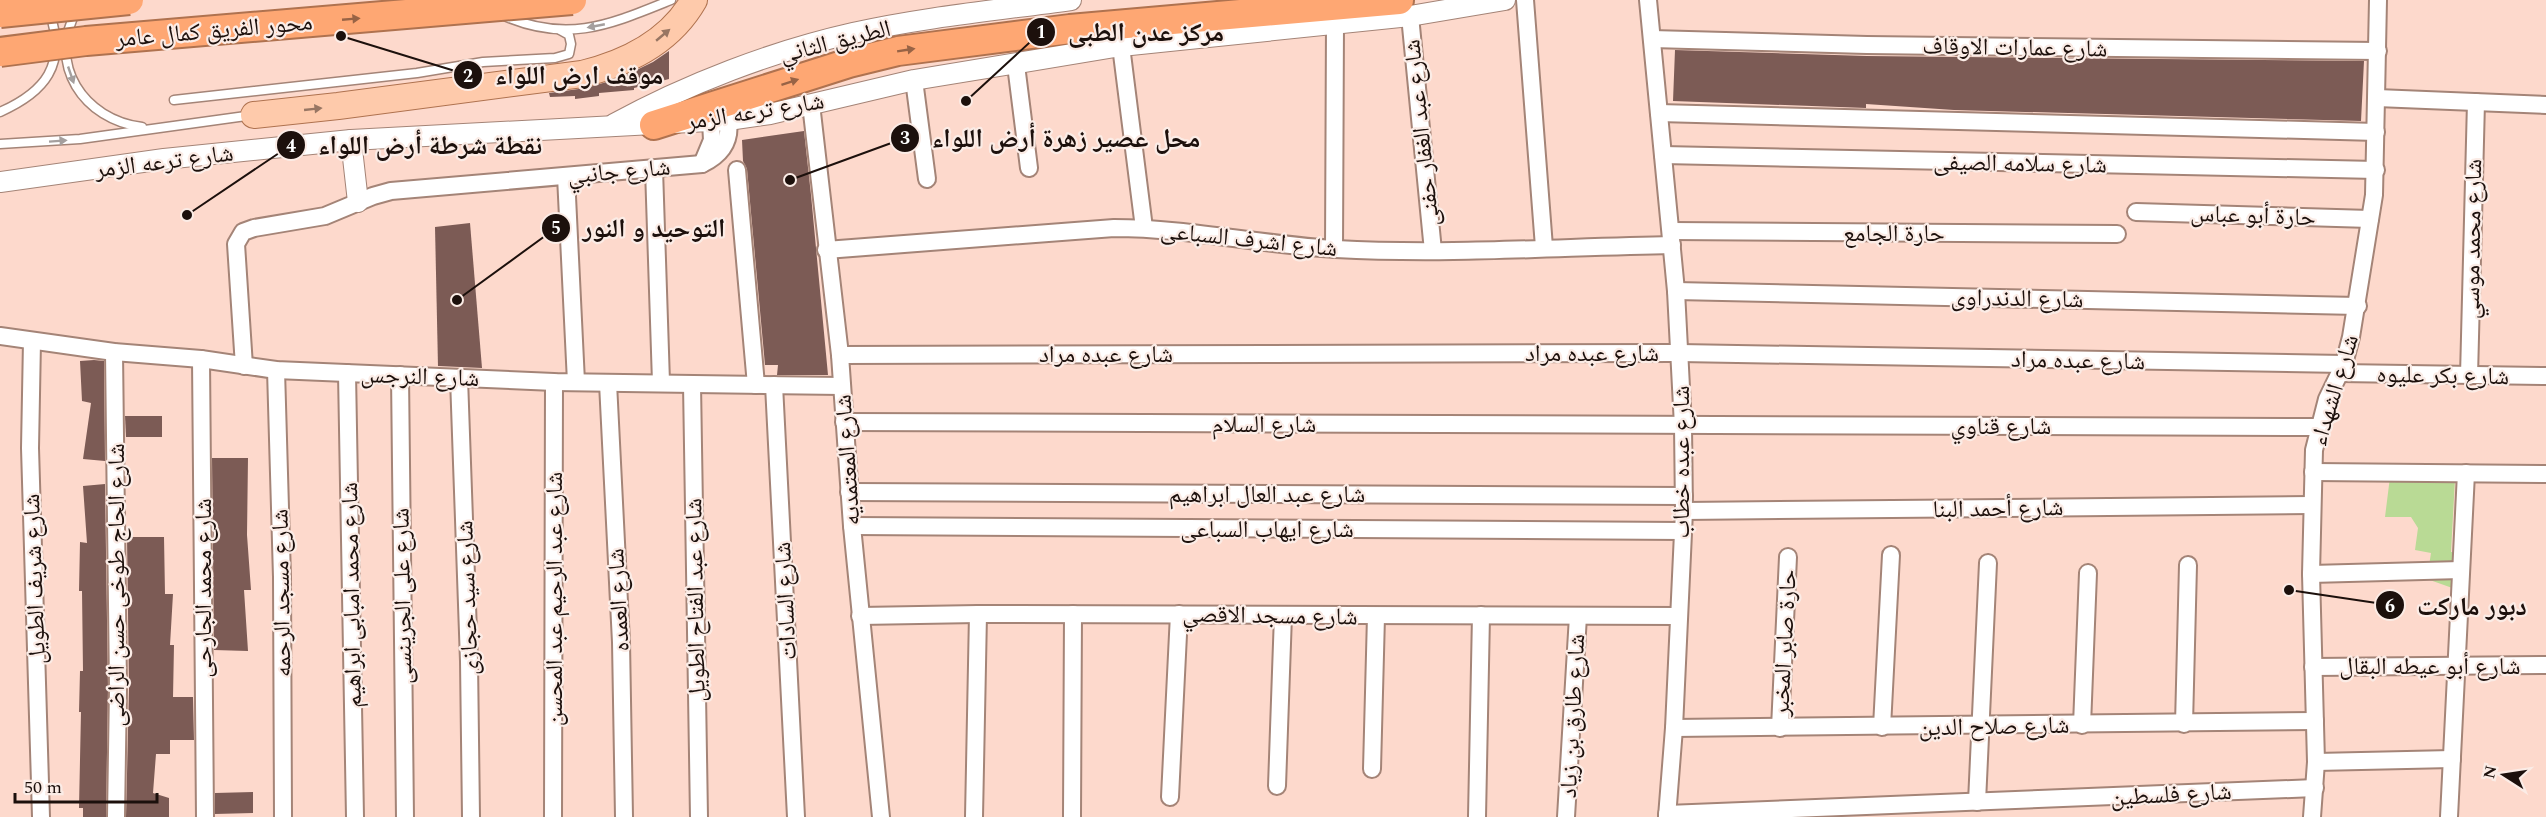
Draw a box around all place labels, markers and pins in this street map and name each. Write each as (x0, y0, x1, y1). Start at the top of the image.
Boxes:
callout: مركز عدن الطبى (1026, 10, 1236, 54)
callout: موقف ارض اللواء (453, 53, 675, 97)
callout: محل عصير زهرة أرض اللواء (890, 116, 1212, 160)
callout: نقطة شرطة أرض اللواء (276, 123, 554, 167)
callout: التوحيد و النور (541, 206, 738, 250)
callout: دبور ماركت (2375, 583, 2539, 627)

